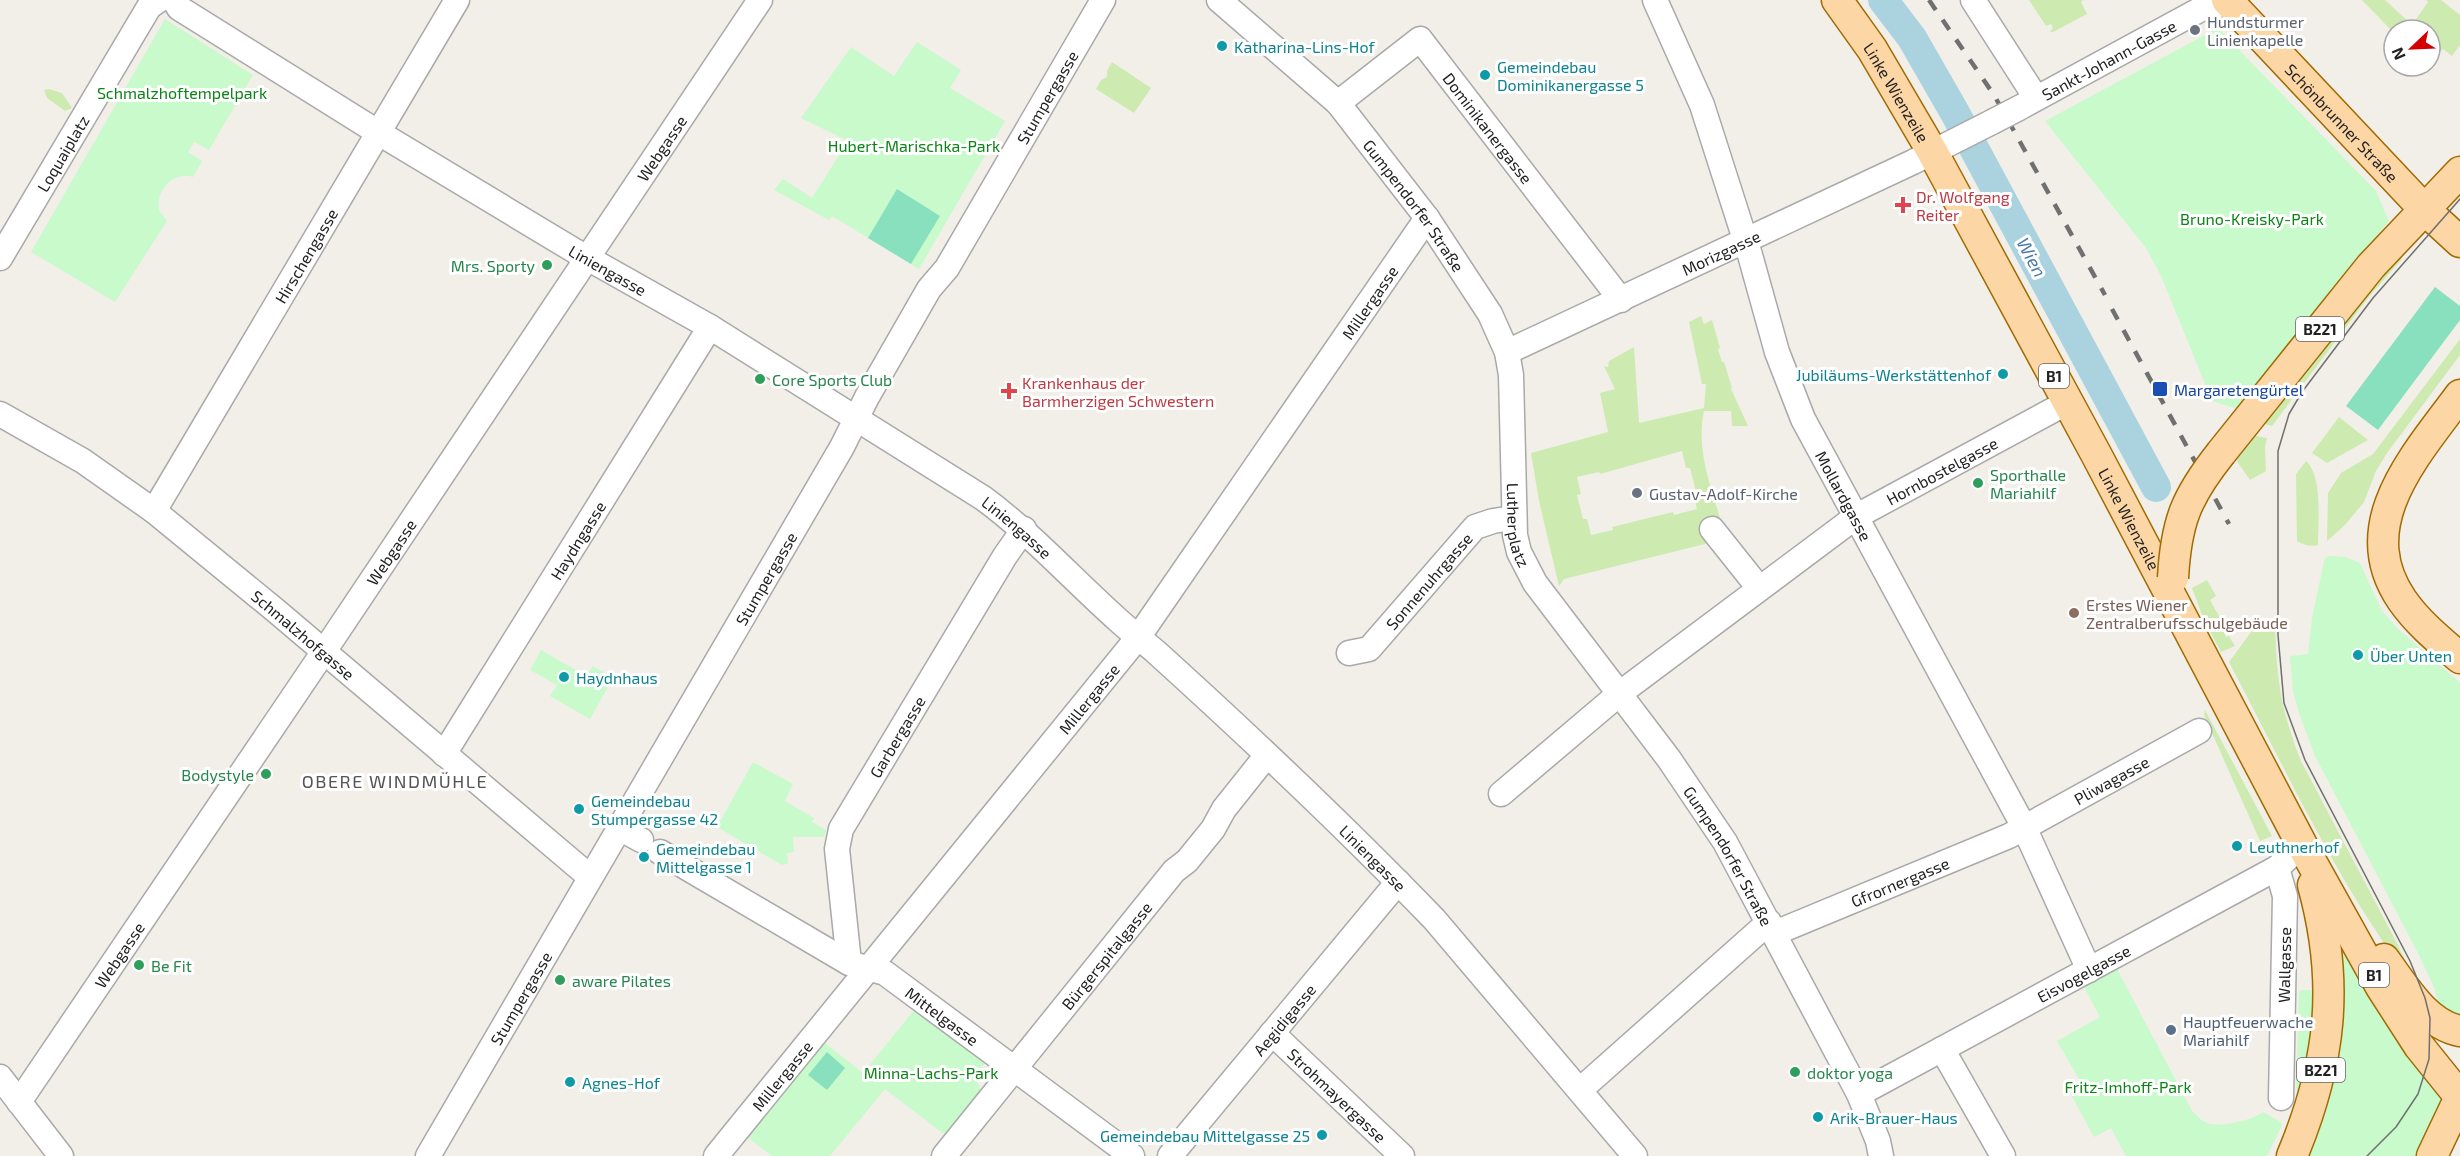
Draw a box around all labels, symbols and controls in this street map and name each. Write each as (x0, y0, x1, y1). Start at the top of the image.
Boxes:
place label: Hundsturmer Linienkapelle (2207, 12, 2305, 49)
street label: Sankt-Johann-Gasse (2038, 15, 2179, 103)
north arrow (2382, 18, 2442, 78)
marker: Hundsturmer Linienkapelle (2188, 23, 2202, 37)
place label: Katharina-Lins-Hof (1234, 37, 1376, 56)
street label: Linke Wienzeile (1861, 38, 1934, 145)
marker: Katharina-Lins-Hof (1215, 39, 1229, 53)
text: N (2387, 45, 2409, 63)
street label: Stumpergasse (1012, 47, 1081, 147)
place label: Gemeindebau Dominikanergasse 5 (1497, 57, 1644, 94)
street label: Schönbrunner Straße (2282, 59, 2403, 185)
marker: Gemeindebau Dominikanergasse 5 (1478, 68, 1492, 82)
street label: Dominikanergasse (1440, 69, 1537, 187)
park label: Schmalzhoftempelpark (97, 83, 267, 102)
street label: Webgasse (632, 111, 690, 184)
street label: Loquaiplatz (32, 112, 92, 195)
street label: Gumpendorfer Straße (1360, 135, 1469, 275)
park label: Hubert-Marischka-Park (828, 136, 1000, 155)
place label: Dr. Wolfgang Reiter (1916, 187, 2010, 224)
marker: Dr. Wolfgang Reiter (1894, 196, 1912, 214)
street label: Hirschengasse (270, 205, 341, 306)
park label: Bruno-Kreisky-Park (2180, 209, 2324, 228)
street label: Morizgasse (1679, 226, 1763, 278)
water label: Wien (2013, 234, 2051, 280)
street label: Liniengasse (566, 240, 650, 299)
place label: Mrs. Sporty (451, 256, 536, 275)
marker: Mrs. Sporty (540, 258, 554, 272)
street label: Millergasse (1337, 262, 1401, 342)
road number: B221 (2296, 317, 2344, 341)
road number: B1 (2039, 364, 2069, 388)
place label: Jubiläums-Werkstättenhof (1796, 365, 1992, 384)
marker: Jubiläums-Werkstättenhof (1996, 367, 2010, 381)
place label: Core Sports Club (772, 370, 892, 389)
marker: Core Sports Club (753, 372, 767, 386)
place label: Krankenhaus der Barmherzigen Schwestern (1022, 373, 1214, 410)
marker: Margaretengürtel (2151, 380, 2169, 398)
place label: Margaretengürtel (2174, 380, 2304, 399)
marker: Krankenhaus der Barmherzigen Schwestern (1000, 382, 1018, 400)
street label: Hornbostelgasse (1883, 433, 2001, 508)
street label: Mollardgasse (1812, 447, 1876, 544)
street label: Linke Wienzeile (2095, 464, 2165, 573)
place label: Sporthalle Mariahilf (1990, 465, 2066, 502)
marker: Sporthalle Mariahilf (1971, 476, 1985, 490)
street label: Lutherplatz (1504, 483, 1534, 570)
place label: Gustav-Adolf-Kirche (1649, 484, 1798, 503)
marker: Gustav-Adolf-Kirche (1630, 486, 1644, 500)
street label: Liniengasse (979, 492, 1056, 562)
street label: Haydngasse (546, 497, 609, 583)
street label: Webgasse (362, 515, 419, 588)
street label: Stumpergasse (731, 528, 800, 628)
street label: Sonnenuhrgasse (1381, 528, 1476, 633)
street label: Schmalzhofgasse (248, 586, 359, 683)
place label: Erstes Wiener Zentralberufsschulgebäude (2086, 595, 2288, 632)
marker: Erstes Wiener Zentralberufsschulgebäude (2067, 606, 2081, 620)
place label: Über Unten (2370, 646, 2452, 665)
marker: Über Unten (2351, 648, 2365, 662)
street label: Millergasse (1054, 659, 1123, 737)
place label: Haydnhaus (576, 668, 658, 687)
marker: Haydnhaus (557, 670, 571, 684)
street label: Garbergasse (865, 692, 928, 781)
street label: Pliwagasse (2070, 751, 2152, 808)
place label: Bodystyle (181, 765, 254, 784)
marker: Bodystyle (259, 767, 273, 781)
district label: OBERE WINDMÜHLE (302, 770, 488, 792)
street label: Gumpendorfer Straße (1680, 782, 1777, 929)
place label: Gemeindebau Stumpergasse 42 (591, 791, 718, 828)
marker: Gemeindebau Stumpergasse 42 (572, 802, 586, 816)
street label: Liniengasse (1336, 821, 1410, 895)
place label: Leuthnerhof (2249, 837, 2340, 856)
place label: Gemeindebau Mittelgasse 1 (656, 839, 755, 876)
marker: Leuthnerhof (2230, 839, 2244, 853)
marker: Gemeindebau Mittelgasse 1 (637, 850, 651, 864)
street label: Gfrornergasse (1848, 852, 1952, 910)
street label: Bürgerspitalgasse (1057, 898, 1155, 1013)
street label: Webgasse (90, 918, 148, 991)
street label: Wallgasse (2274, 927, 2294, 1003)
street label: Eisvogelgasse (2033, 940, 2133, 1006)
street label: Stumpergasse (486, 948, 555, 1048)
place label: Be Fit (151, 956, 192, 975)
marker: Be Fit (132, 958, 146, 972)
road number: B1 (2359, 963, 2389, 987)
place label: aware Pilates (572, 971, 671, 990)
marker: aware Pilates (553, 973, 567, 987)
street label: Aegidigasse (1249, 980, 1319, 1059)
street label: Mittelgasse (902, 982, 983, 1049)
place label: Hauptfeuerwache Mariahilf (2183, 1012, 2313, 1049)
marker: Hauptfeuerwache Mariahilf (2164, 1023, 2178, 1037)
street label: Millergasse (747, 1036, 816, 1114)
street label: Strohmayergasse (1284, 1044, 1391, 1146)
road number: B221 (2297, 1058, 2345, 1082)
park label: Minna-Lachs-Park (864, 1063, 998, 1082)
place label: doktor yoga (1807, 1063, 1893, 1082)
marker: doktor yoga (1788, 1065, 1802, 1079)
place label: Agnes-Hof (582, 1073, 661, 1092)
marker: Agnes-Hof (563, 1075, 577, 1089)
park label: Fritz-Imhoff-Park (2064, 1077, 2192, 1096)
place label: Arik-Brauer-Haus (1830, 1108, 1958, 1127)
marker: Arik-Brauer-Haus (1811, 1110, 1825, 1124)
place label: Gemeindebau Mittelgasse 25 (1100, 1126, 1310, 1145)
marker: Gemeindebau Mittelgasse 25 (1315, 1128, 1329, 1142)

